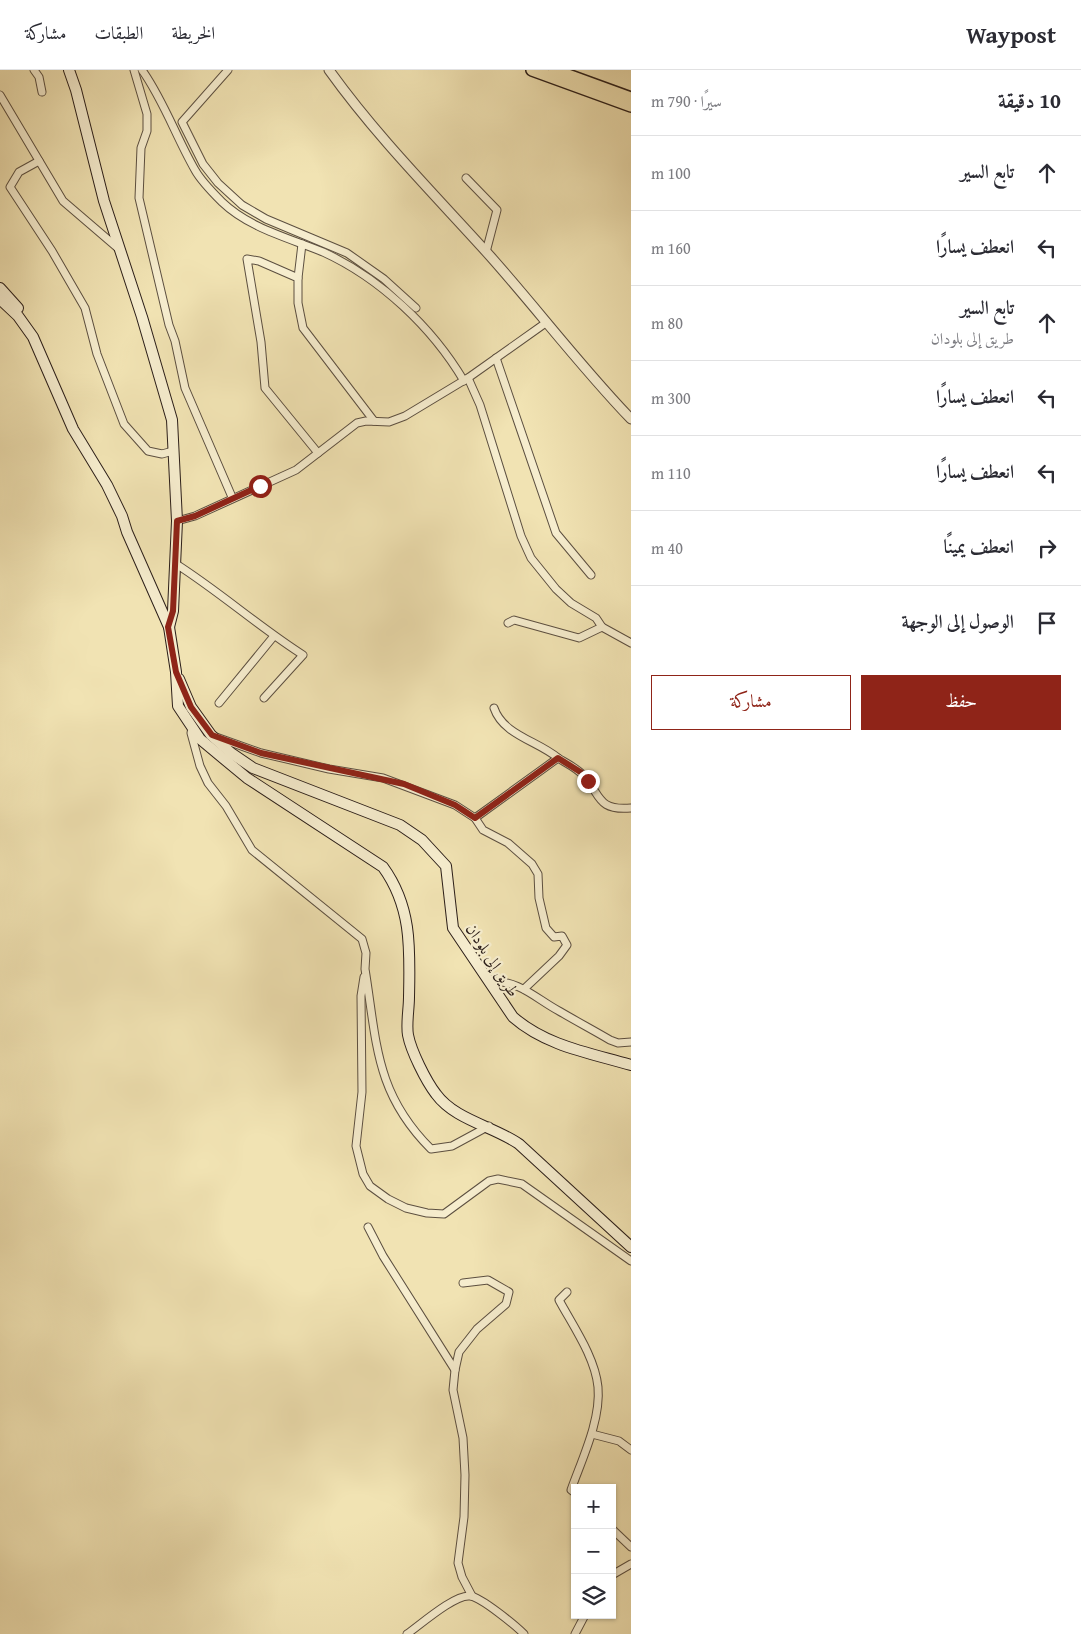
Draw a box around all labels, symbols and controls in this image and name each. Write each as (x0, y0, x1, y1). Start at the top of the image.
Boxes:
text: Waypost (966, 17, 1056, 52)
text: مشاركة (25, 19, 66, 46)
text: الطبقات (94, 19, 143, 46)
text: الخريطة (171, 19, 215, 46)
text: 10 دقيقة (998, 85, 1061, 116)
text: سيرًا · 790 m (651, 89, 722, 113)
text: تابع السير (960, 157, 1014, 185)
icon: ahead (1033, 159, 1061, 187)
text: 100 m (651, 161, 691, 185)
text: انعطف يسارًا (936, 232, 1014, 260)
icon: left (1033, 234, 1061, 262)
text: 160 m (651, 236, 691, 260)
text: تابع السير (960, 293, 1014, 321)
icon: ahead (1033, 309, 1061, 337)
text: 80 m (651, 311, 683, 335)
text: طريق إلى بلودان (931, 326, 1014, 350)
text: انعطف يسارًا (936, 382, 1014, 410)
icon: left (1033, 384, 1061, 412)
text: 300 m (651, 386, 691, 410)
text: انعطف يسارًا (936, 457, 1014, 485)
icon: left (1033, 459, 1061, 487)
text: 110 m (651, 461, 691, 485)
route start (249, 475, 272, 498)
text: انعطف يمينًا (944, 532, 1014, 560)
icon: right (1033, 534, 1061, 562)
text: 40 m (651, 536, 683, 560)
text: الوصول إلى الوجهة (902, 607, 1014, 635)
icon: arrive (1033, 609, 1061, 637)
button: مشاركة (651, 675, 851, 730)
button: حفظ (861, 675, 1061, 730)
route end (577, 770, 600, 793)
street label: طريق إلى بلودان (460, 919, 526, 1001)
map controls (571, 1484, 616, 1619)
button: + (571, 1484, 616, 1529)
button: − (571, 1529, 616, 1574)
button: layers (571, 1574, 616, 1619)

